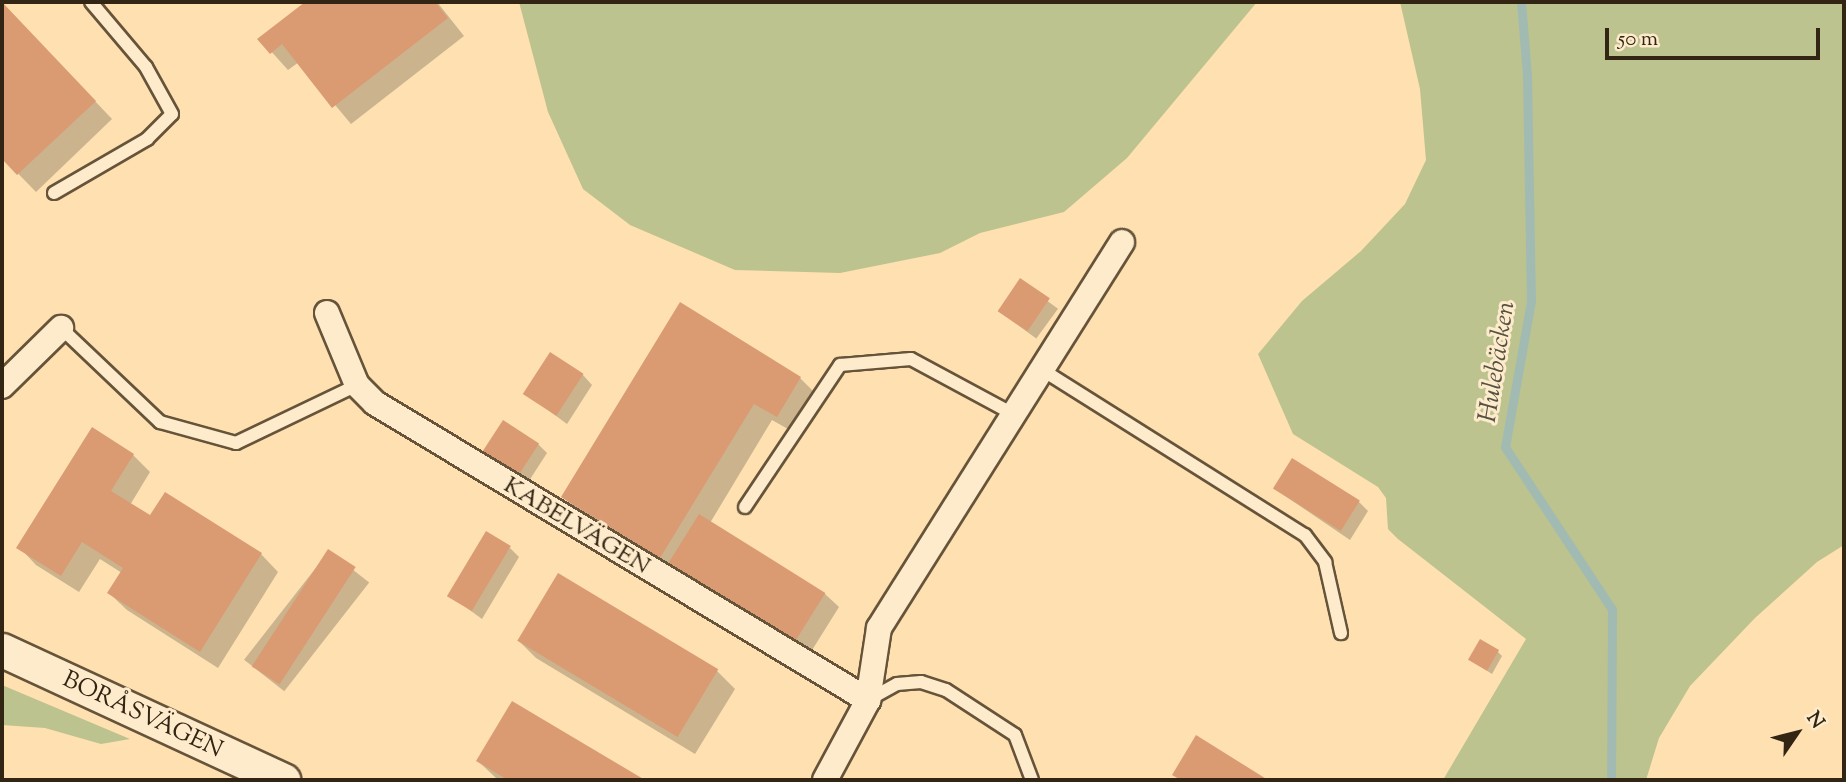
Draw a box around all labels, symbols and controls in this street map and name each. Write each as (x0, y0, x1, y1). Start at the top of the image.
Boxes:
scale bar (1608, 14, 1823, 58)
text: 50 m (1618, 25, 1658, 55)
water label: Hulebäcken (1473, 299, 1523, 425)
street label: KABELVÄGEN (498, 472, 654, 582)
street label: BORÅSVÄGEN (57, 666, 227, 766)
north arrow (1762, 698, 1832, 768)
text: N (1799, 707, 1830, 735)

